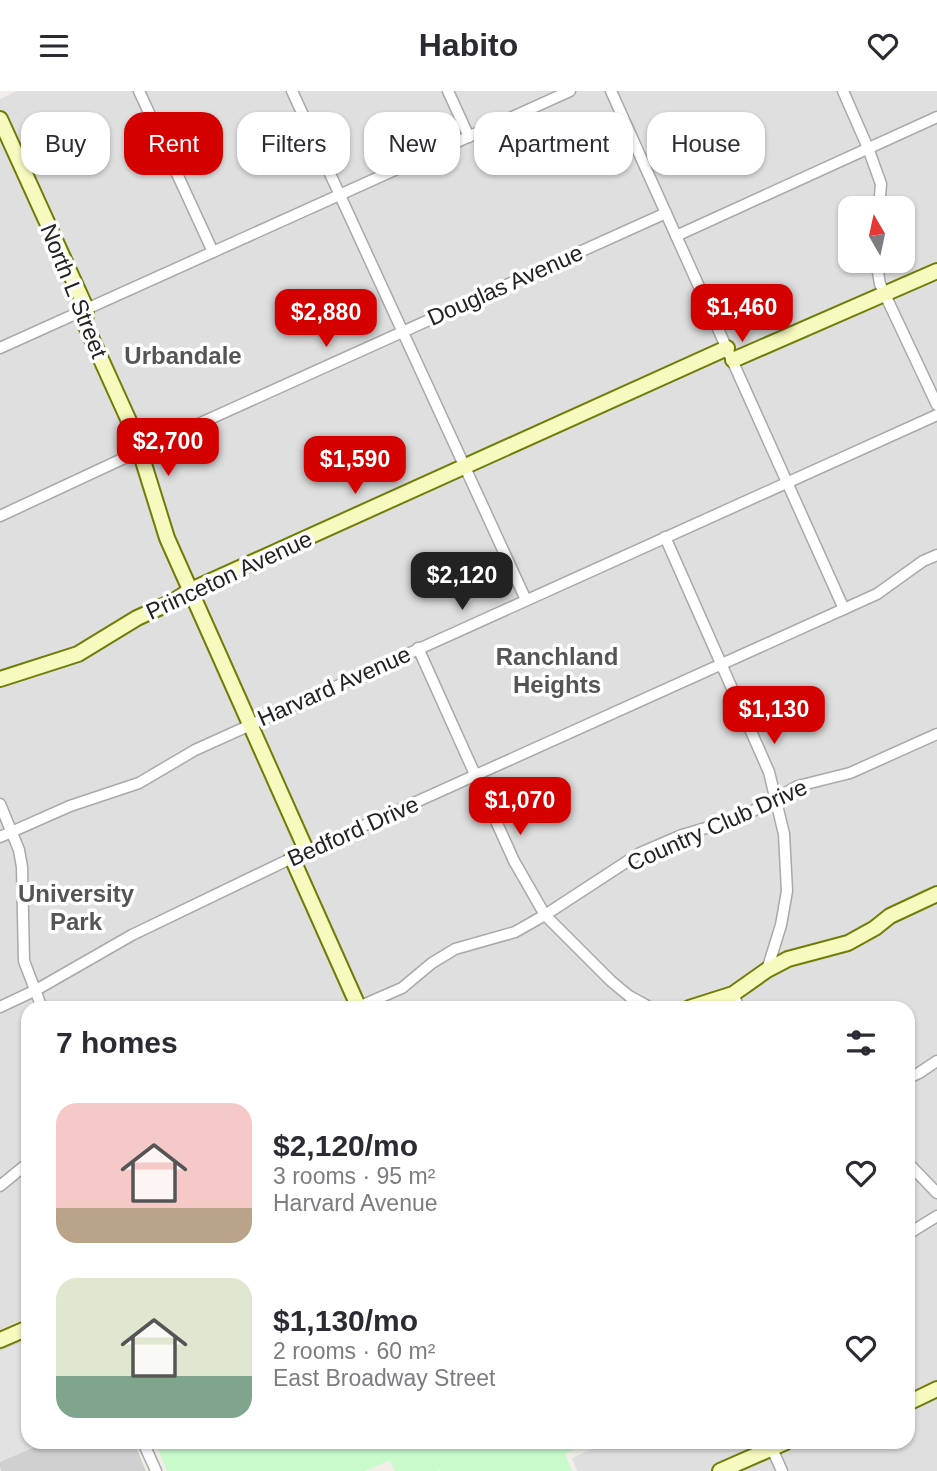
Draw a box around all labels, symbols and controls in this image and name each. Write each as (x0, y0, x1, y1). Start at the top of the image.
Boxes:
icon: menu (35, 27, 73, 65)
text: Habito (419, 27, 518, 63)
icon: heart (864, 27, 902, 65)
chip: Buy (21, 112, 110, 175)
chip: Rent (124, 112, 223, 175)
chip: Filters (237, 112, 350, 175)
chip: New (364, 112, 460, 175)
chip: Apartment (474, 112, 633, 175)
chip: House (647, 112, 765, 175)
north arrow (838, 196, 915, 273)
map controls (838, 196, 915, 273)
street label: North L Street (35, 220, 113, 362)
street label: Douglas Avenue (423, 239, 587, 331)
pin: $1,460 (685, 285, 799, 344)
pin: $2,880 (269, 289, 383, 349)
text: $1,460 (707, 294, 777, 320)
text: $2,880 (291, 299, 361, 325)
district label: Urbandale (124, 342, 242, 369)
pin: $2,700 (111, 419, 225, 478)
text: $2,700 (133, 428, 203, 454)
pin: $1,590 (298, 437, 412, 496)
text: $1,590 (320, 446, 390, 472)
street label: Princeton Avenue (142, 525, 316, 625)
pin: $2,120 (405, 553, 519, 612)
text: $2,120 (427, 562, 497, 588)
street label: Harvard Avenue (254, 641, 414, 731)
district label: Ranchland Heights (496, 643, 618, 698)
pin: $1,130 (717, 687, 831, 746)
text: $1,130 (739, 696, 809, 722)
street label: Country Club Drive (623, 774, 811, 876)
pin: $1,070 (463, 777, 577, 837)
text: $1,070 (485, 787, 555, 813)
street label: Bedford Drive (283, 791, 423, 871)
district label: University Park (18, 880, 135, 935)
icon: filters (842, 1024, 880, 1062)
text: 7 homes (56, 1026, 178, 1059)
text: $2,120/mo (273, 1129, 418, 1162)
icon: home (112, 1131, 196, 1215)
icon: heart (842, 1154, 880, 1192)
text: 3 rooms · 95 m² (273, 1163, 435, 1189)
text: Harvard Avenue (273, 1190, 438, 1216)
text: $1,130/mo (273, 1304, 418, 1337)
icon: home (112, 1306, 196, 1390)
icon: heart (842, 1329, 880, 1367)
text: 2 rooms · 60 m² (273, 1338, 435, 1364)
text: East Broadway Street (273, 1365, 495, 1391)

